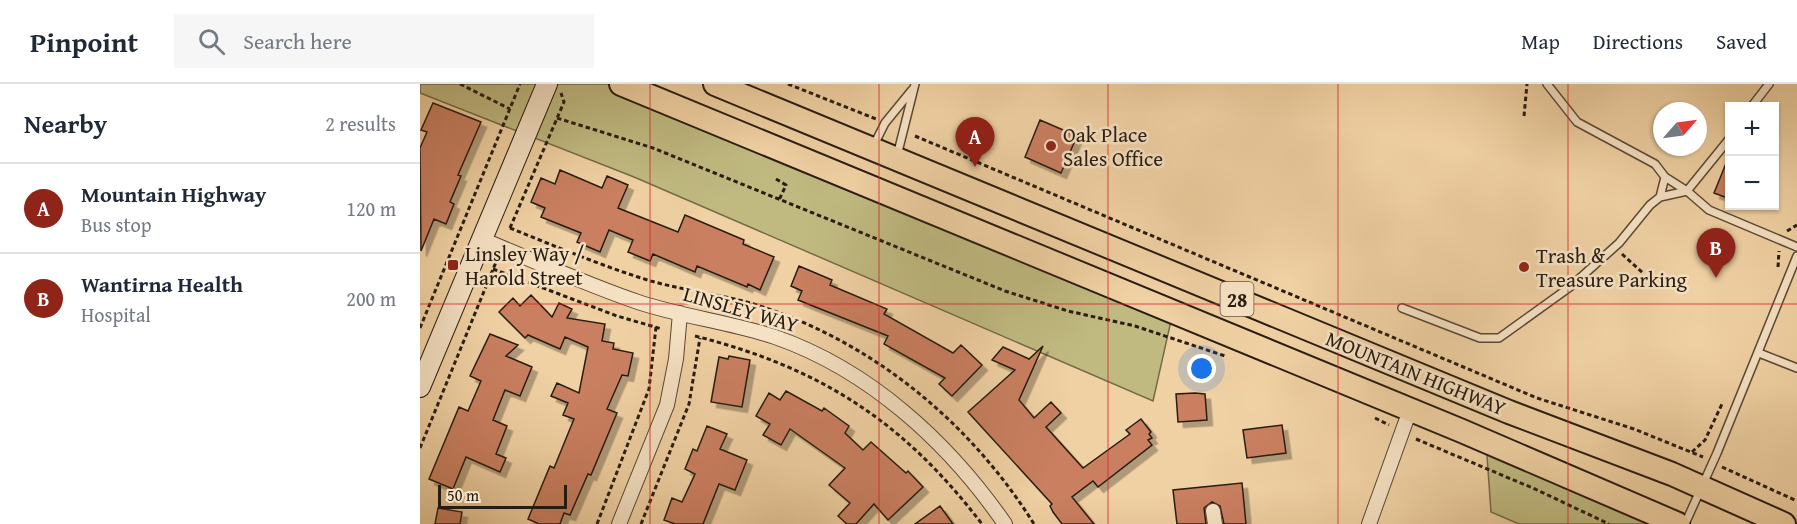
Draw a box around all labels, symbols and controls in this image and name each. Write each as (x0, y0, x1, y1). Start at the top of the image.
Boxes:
search box (174, 14, 594, 68)
text: Pinpoint (30, 21, 138, 62)
icon: search (195, 25, 228, 58)
text: Search here (243, 25, 352, 57)
text: Map (1521, 26, 1560, 57)
text: Directions (1593, 26, 1683, 57)
text: Saved (1716, 26, 1767, 57)
north arrow (1653, 102, 1707, 156)
map controls (1725, 102, 1779, 210)
button: + (1725, 102, 1779, 156)
text: Nearby (24, 104, 107, 143)
text: 2 results (325, 109, 396, 138)
pin: A (956, 118, 994, 167)
place label: Oak Place Sales Office (1063, 119, 1163, 174)
marker: Oak Place Sales Office (1044, 139, 1058, 153)
button: − (1725, 156, 1779, 210)
text: Mountain Highway (81, 178, 266, 210)
text: A (37, 194, 50, 223)
text: 120 m (346, 194, 396, 223)
text: Bus stop (81, 210, 152, 239)
pin: B (1696, 228, 1736, 278)
place label: Linsley Way / Harold Street (465, 238, 584, 293)
place label: Trash & Treasure Parking (1536, 240, 1688, 295)
marker: Linsley Way / Harold Street (446, 258, 460, 272)
marker: Trash & Treasure Parking (1517, 260, 1531, 274)
text: Wantirna Health (81, 268, 243, 300)
street label: LINSLEY WAY (680, 278, 803, 340)
road number: 28 (1220, 282, 1254, 316)
text: B (37, 284, 50, 313)
text: 200 m (346, 284, 396, 313)
text: Hospital (81, 300, 151, 329)
street label: MOUNTAIN HIGHWAY (1321, 323, 1511, 423)
your location (1187, 354, 1216, 383)
scale bar (438, 482, 567, 510)
text: 50 m (447, 483, 479, 507)

